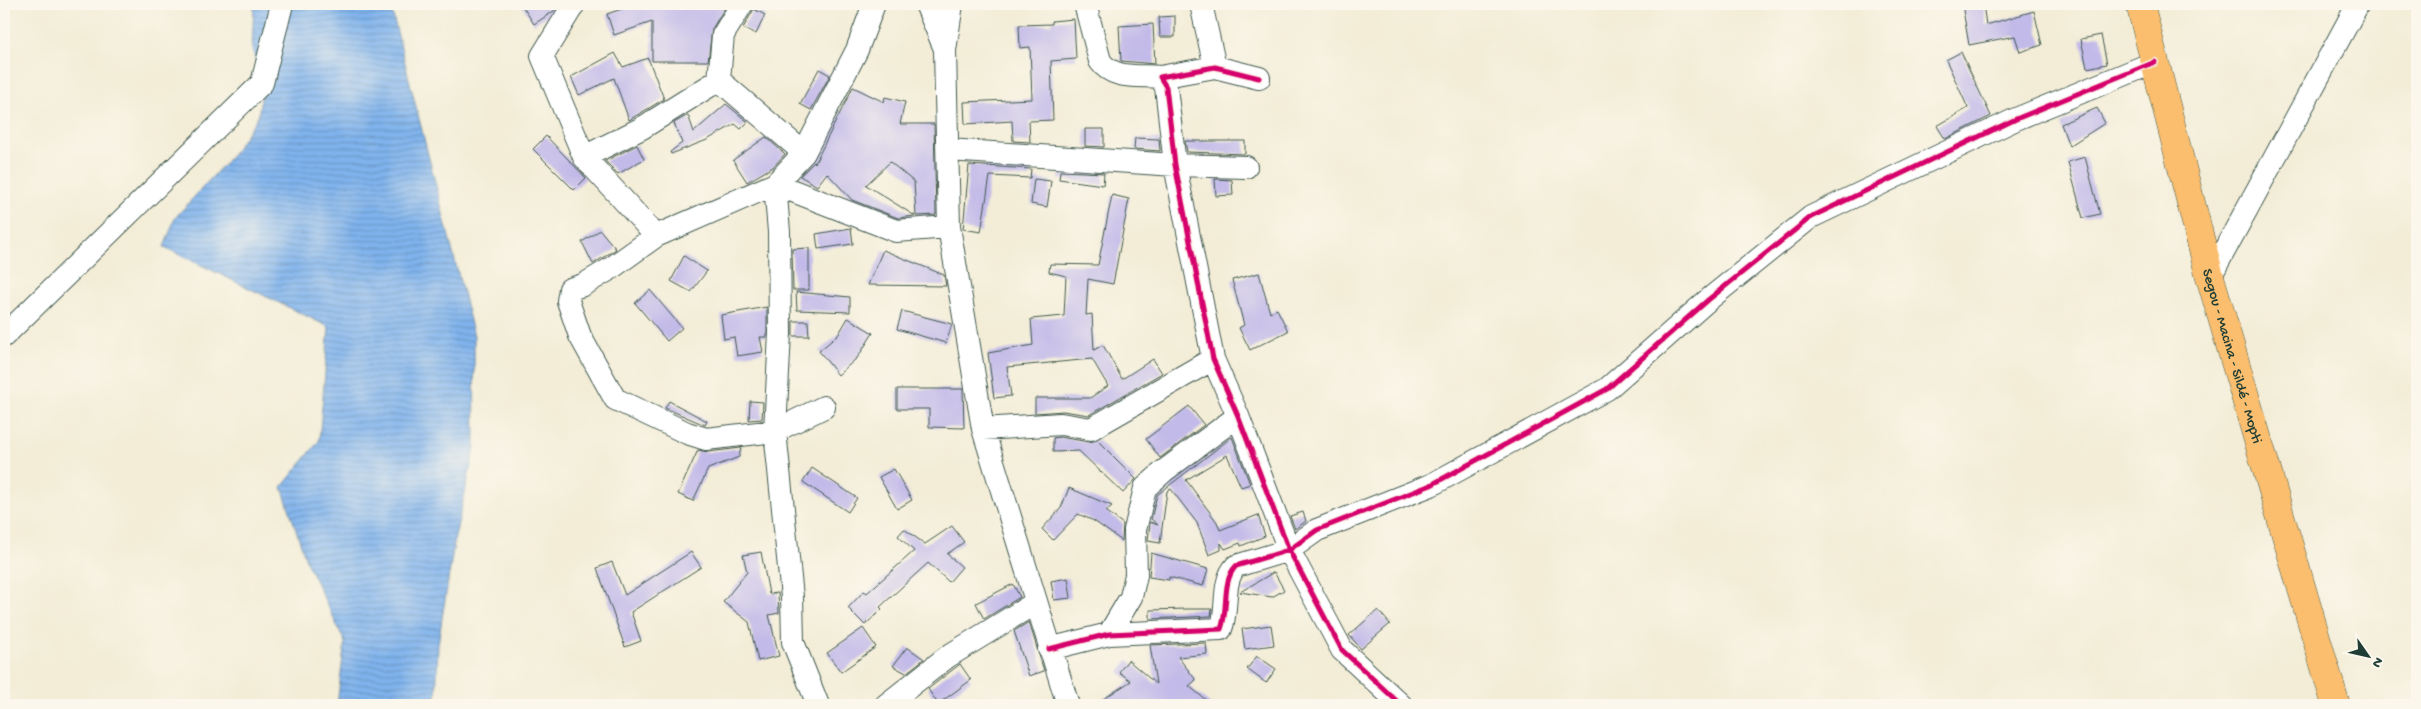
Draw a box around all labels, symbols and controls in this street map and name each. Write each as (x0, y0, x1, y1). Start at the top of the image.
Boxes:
street label: Segou - Macina - Sildé - Mopti (2197, 267, 2266, 446)
north arrow (2344, 632, 2394, 682)
text: N (2367, 653, 2386, 670)

